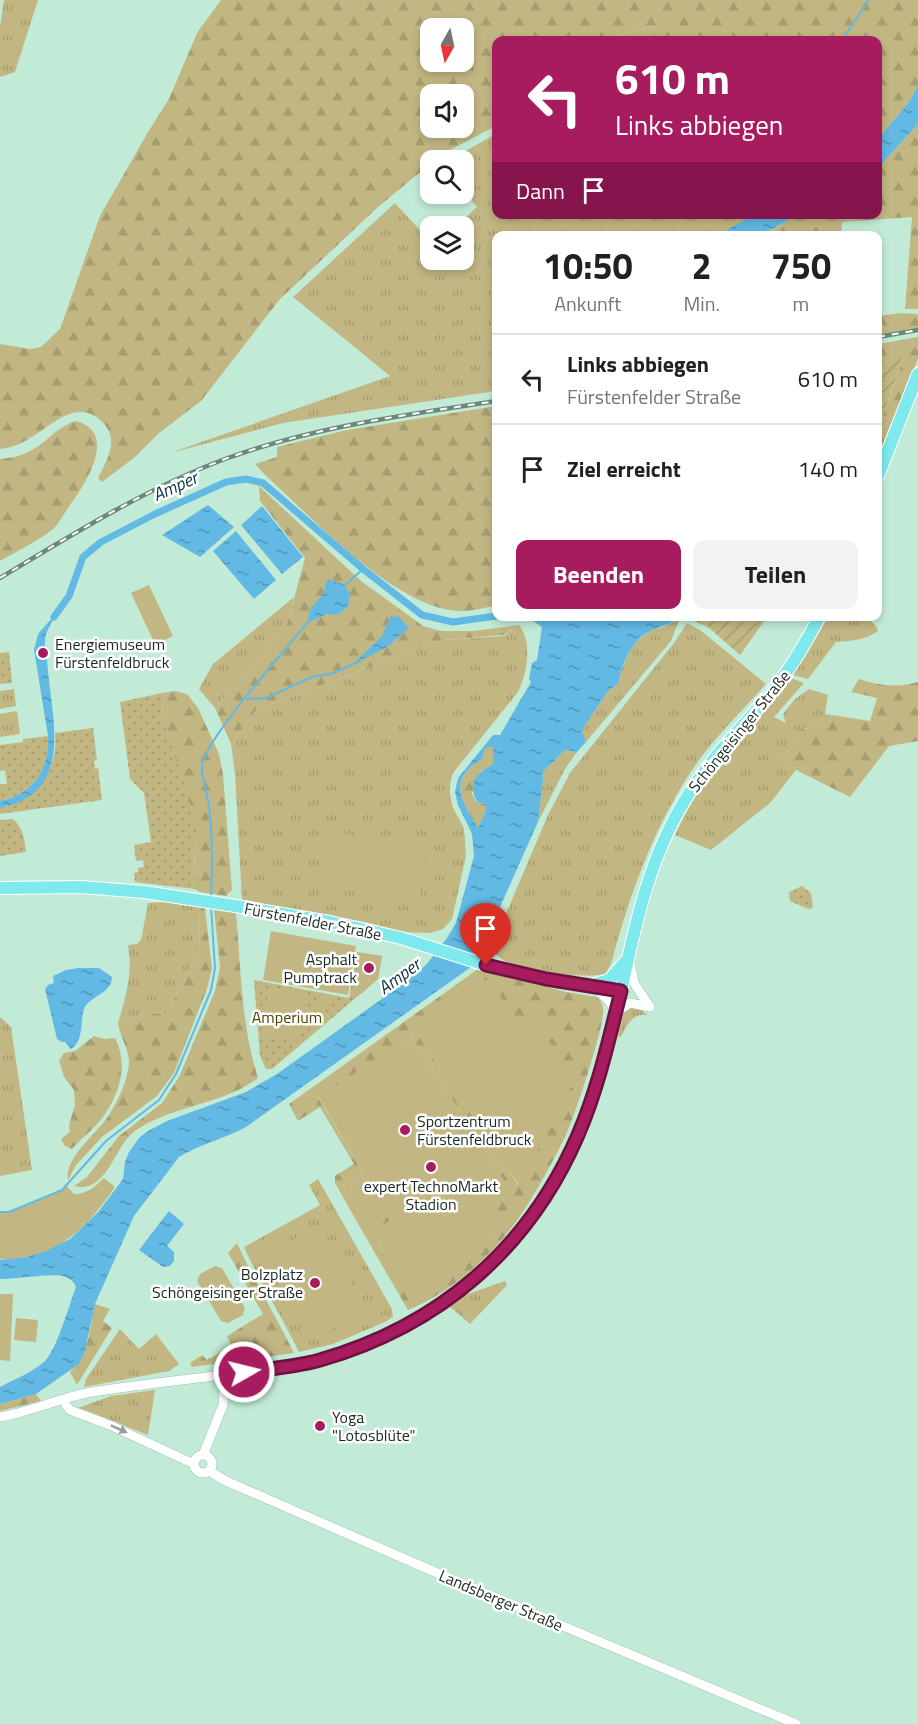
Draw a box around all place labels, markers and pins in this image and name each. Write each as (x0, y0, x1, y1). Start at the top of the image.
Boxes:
place label: Energiemuseum Fürstenfeldbruck (55, 632, 170, 674)
marker: Energiemuseum Fürstenfeldbruck (36, 646, 50, 660)
pin (460, 903, 511, 965)
place label: Asphalt Pumptrack (283, 947, 357, 989)
marker: Asphalt Pumptrack (362, 961, 376, 975)
place label: Sportzentrum Fürstenfeldbruck (417, 1109, 532, 1151)
marker: Sportzentrum Fürstenfeldbruck (398, 1123, 412, 1137)
marker: expert TechnoMarkt Stadion (424, 1160, 438, 1174)
place label: expert TechnoMarkt Stadion (364, 1174, 499, 1216)
place label: Bolzplatz Schöngeisinger Straße (152, 1262, 303, 1304)
marker: Bolzplatz Schöngeisinger Straße (308, 1276, 322, 1290)
place label: Yoga "Lotosblüte" (332, 1405, 416, 1447)
marker: Yoga "Lotosblüte" (313, 1419, 327, 1433)

